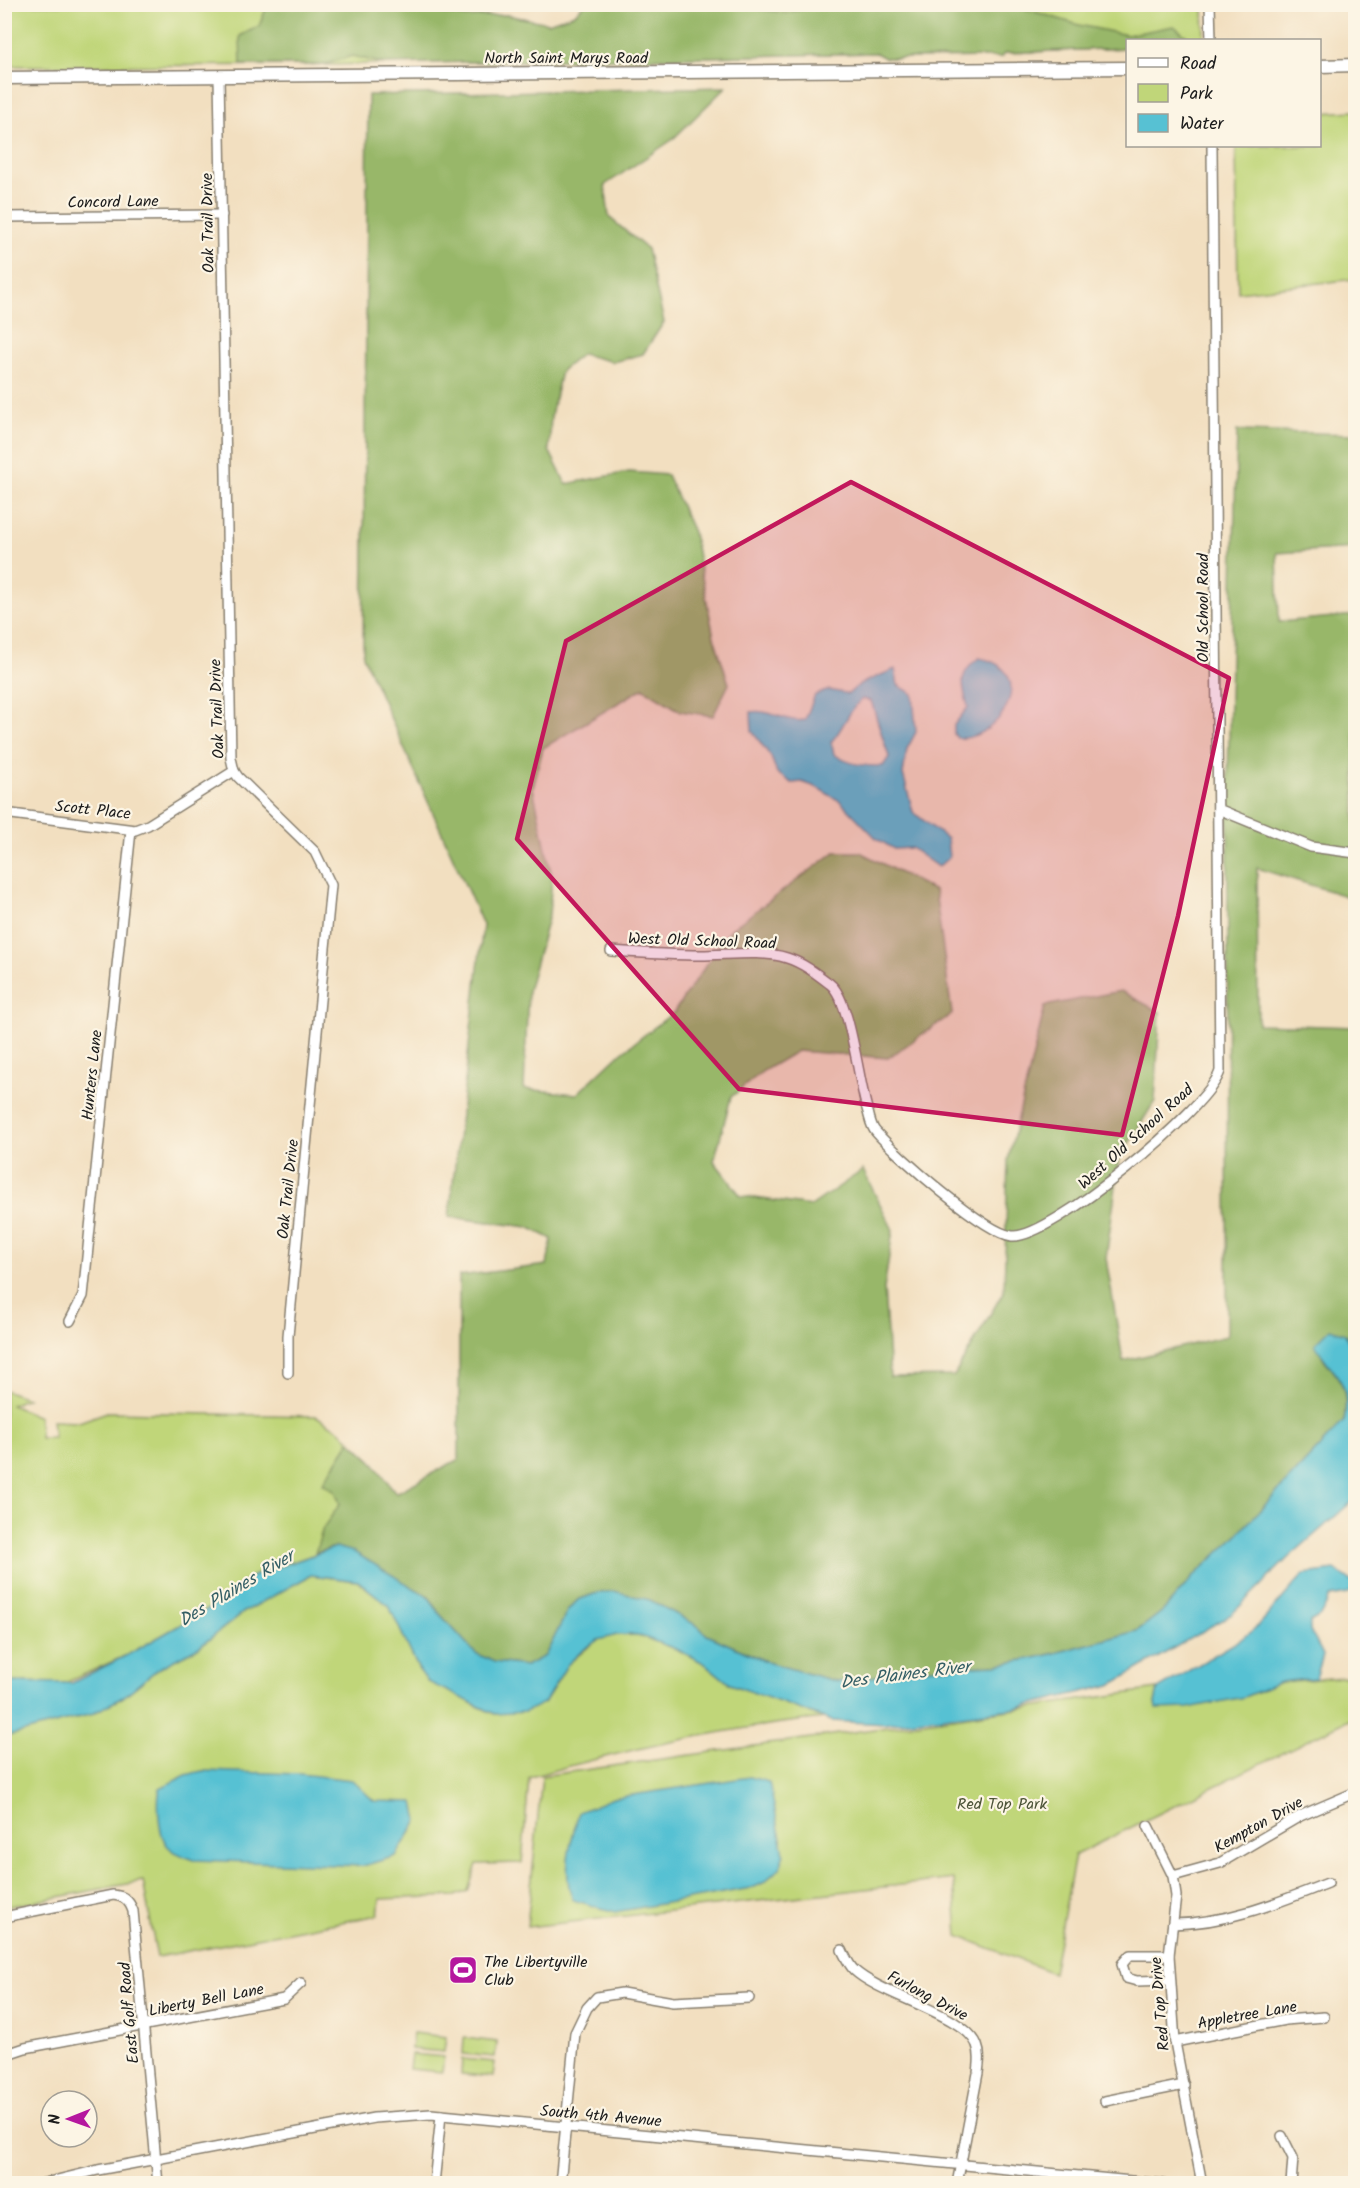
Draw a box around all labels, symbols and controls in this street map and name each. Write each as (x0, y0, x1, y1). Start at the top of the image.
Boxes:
legend (1126, 39, 1321, 147)
street label: North Saint Marys Road (484, 46, 649, 71)
text: Road (1180, 50, 1217, 79)
text: Park (1180, 80, 1213, 109)
text: Water (1180, 110, 1225, 139)
street label: Oak Trail Drive (195, 173, 222, 273)
street label: Concord Lane (67, 189, 159, 216)
street label: Old School Road (1191, 552, 1216, 663)
street label: Oak Trail Drive (203, 658, 232, 759)
street label: Scott Place (54, 794, 132, 827)
street label: West Old School Road (627, 926, 778, 957)
street label: Hunters Lane (75, 1029, 110, 1122)
street label: West Old School Road (1073, 1078, 1200, 1196)
street label: Oak Trail Drive (271, 1138, 306, 1240)
water label: Des Plaines River (173, 1541, 304, 1635)
water label: Des Plaines River (839, 1653, 976, 1698)
street label: Kempton Drive (1209, 1790, 1308, 1860)
park label: Red Top Park (957, 1792, 1047, 1817)
place label: The Libertyville Club (484, 1950, 588, 1993)
sports icon: The Libertyville Club (447, 1954, 479, 1986)
street label: Red Top Drive (1144, 1956, 1177, 2052)
street label: East Golf Road (113, 1960, 146, 2065)
street label: Furlong Drive (882, 1965, 972, 2028)
street label: Liberty Bell Lane (146, 1977, 266, 2024)
street label: Appletree Lane (1196, 1994, 1299, 2037)
north arrow (39, 2089, 99, 2149)
street label: South 4th Avenue (539, 2099, 663, 2134)
text: N (43, 2114, 68, 2125)

